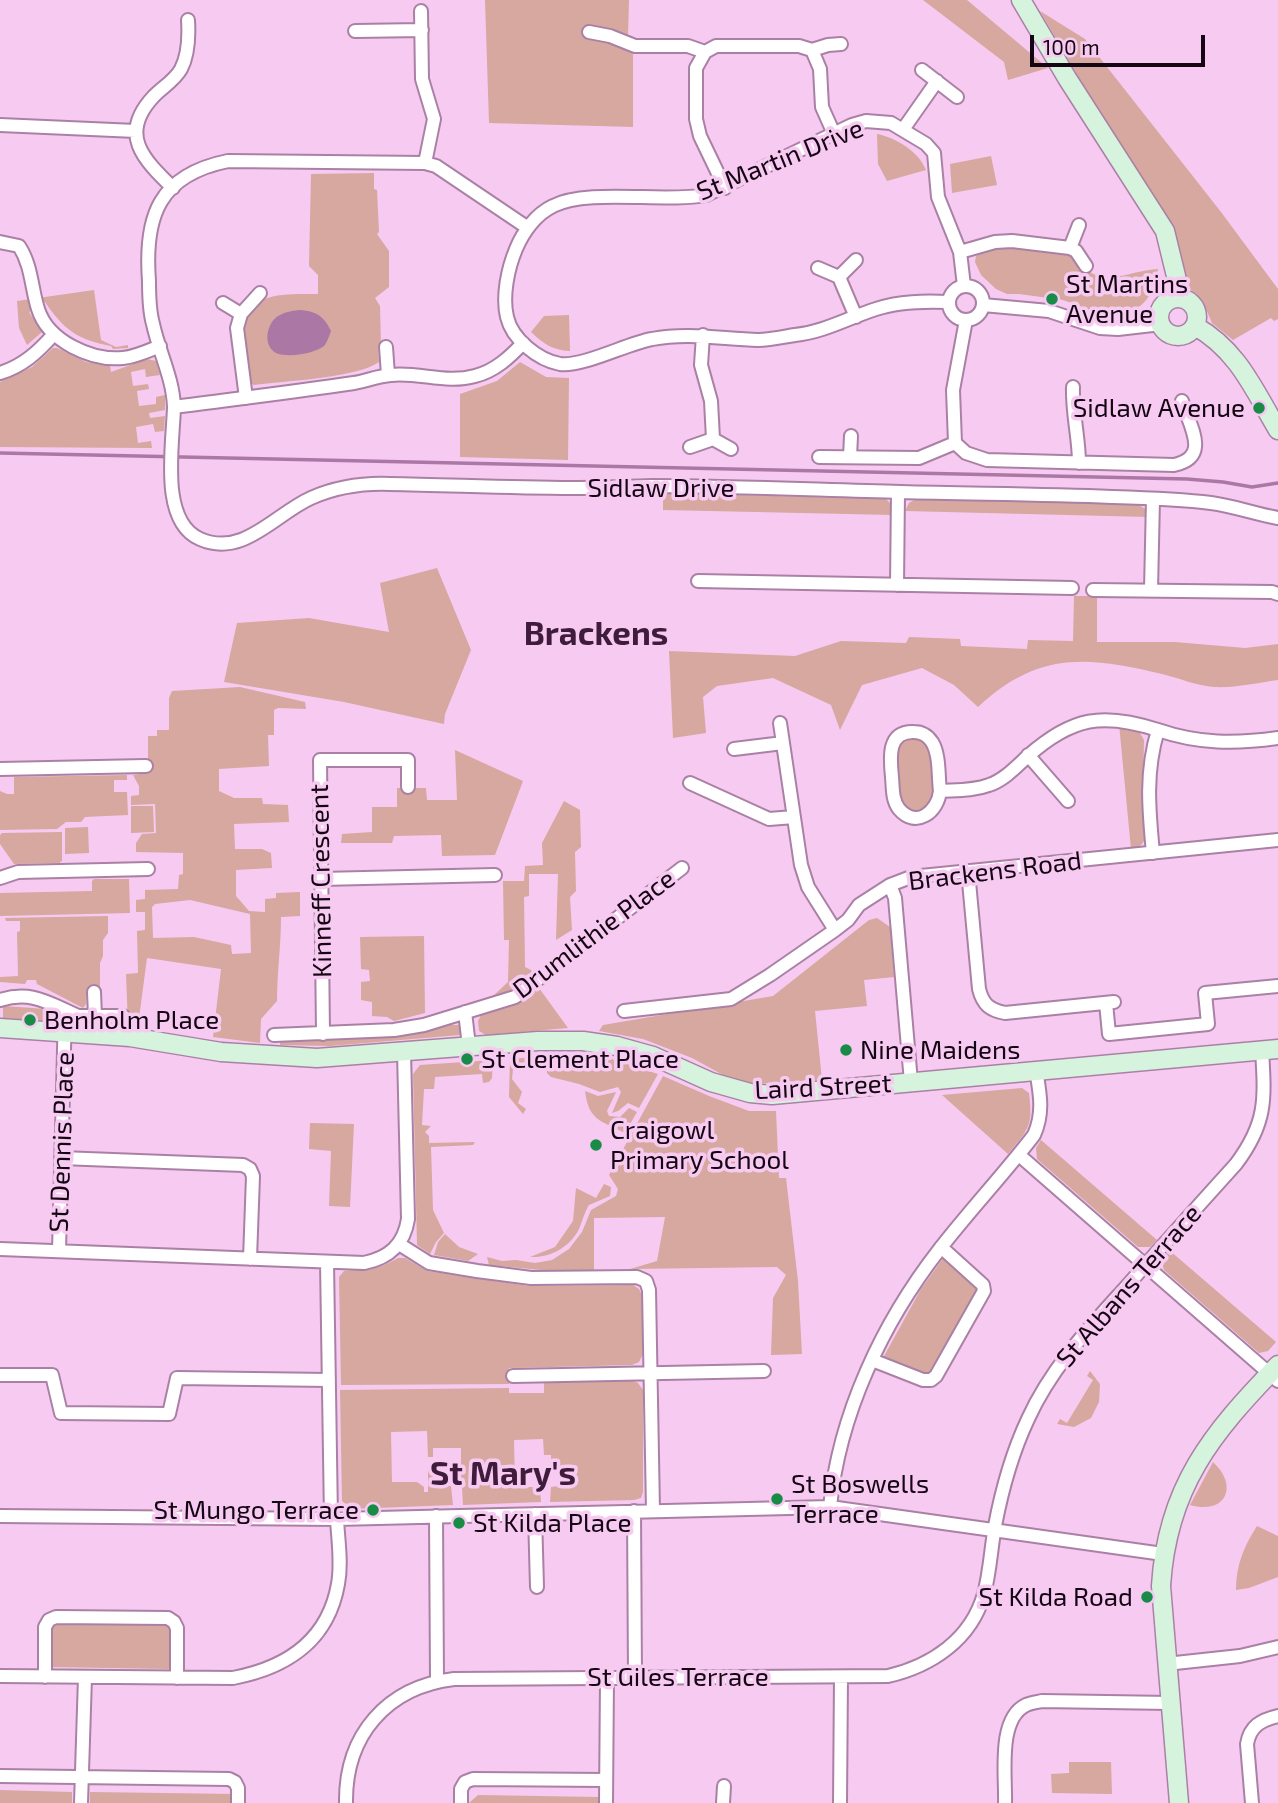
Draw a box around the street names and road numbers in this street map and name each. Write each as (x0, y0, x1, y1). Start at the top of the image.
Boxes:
street label: St Martin Drive (692, 112, 868, 208)
street label: Sidlaw Drive (588, 472, 734, 504)
street label: Kinneff Crescent (304, 784, 338, 978)
street label: Brackens Road (907, 845, 1083, 897)
street label: Drumlithie Place (507, 863, 681, 1005)
street label: St Dennis Place (43, 1051, 81, 1233)
street label: Laird Street (754, 1068, 892, 1106)
street label: St Albans Terrace (1050, 1198, 1208, 1374)
street label: St Giles Terrace (587, 1661, 769, 1693)

